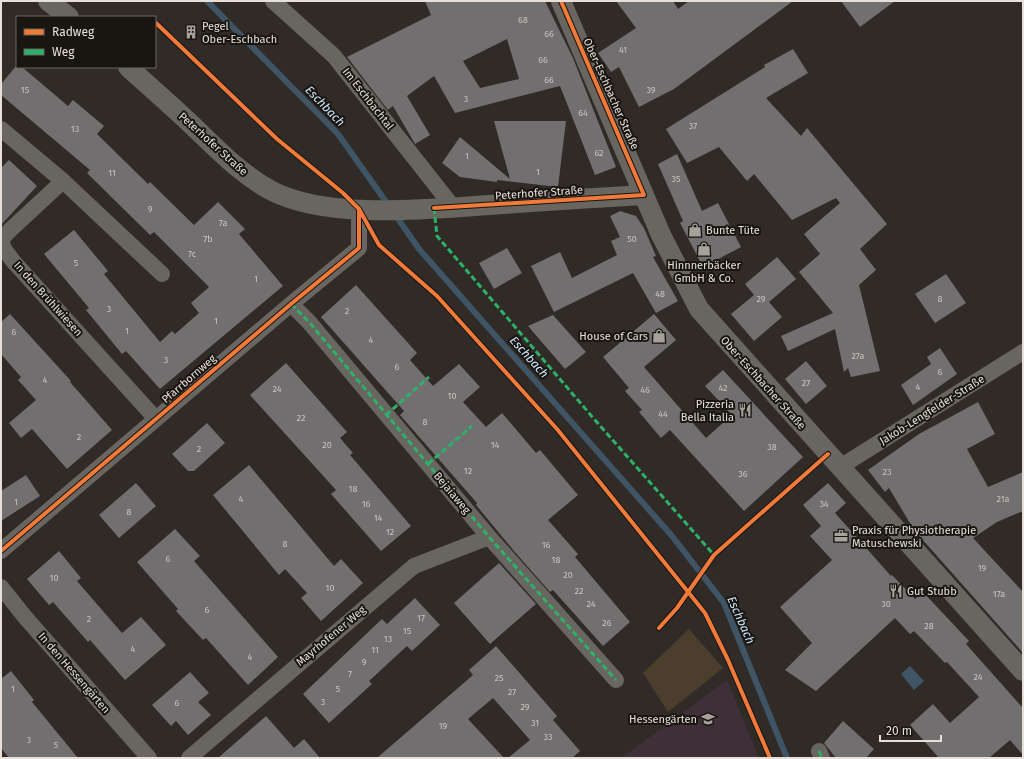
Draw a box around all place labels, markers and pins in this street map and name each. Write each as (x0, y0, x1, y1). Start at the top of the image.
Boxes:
place label: Pegel Ober-Eschbach (202, 20, 277, 46)
building icon: Pegel Ober-Eschbach (183, 24, 199, 40)
shop icon: Bunte Tüte (687, 222, 703, 238)
place label: Bunte Tüte (706, 224, 760, 237)
shop icon: Hinnnerbäcker GmbH & Co. (696, 241, 712, 257)
place label: Hinnnerbäcker GmbH & Co. (667, 259, 742, 285)
shop icon: House of Cars (651, 328, 667, 344)
place label: House of Cars (579, 330, 648, 343)
place label: Pizzeria Bella Italia (681, 398, 734, 424)
restaurant icon: Pizzeria Bella Italia (737, 402, 753, 418)
place label: Praxis für Physiotherapie Matuschewski (852, 524, 976, 550)
office icon: Praxis für Physiotherapie Matuschewski (833, 528, 849, 544)
restaurant icon: Gut Stubb (888, 583, 904, 599)
place label: Gut Stubb (907, 585, 957, 598)
school or university icon: Hessengärten (700, 711, 716, 727)
place label: Hessengärten (629, 713, 697, 726)

